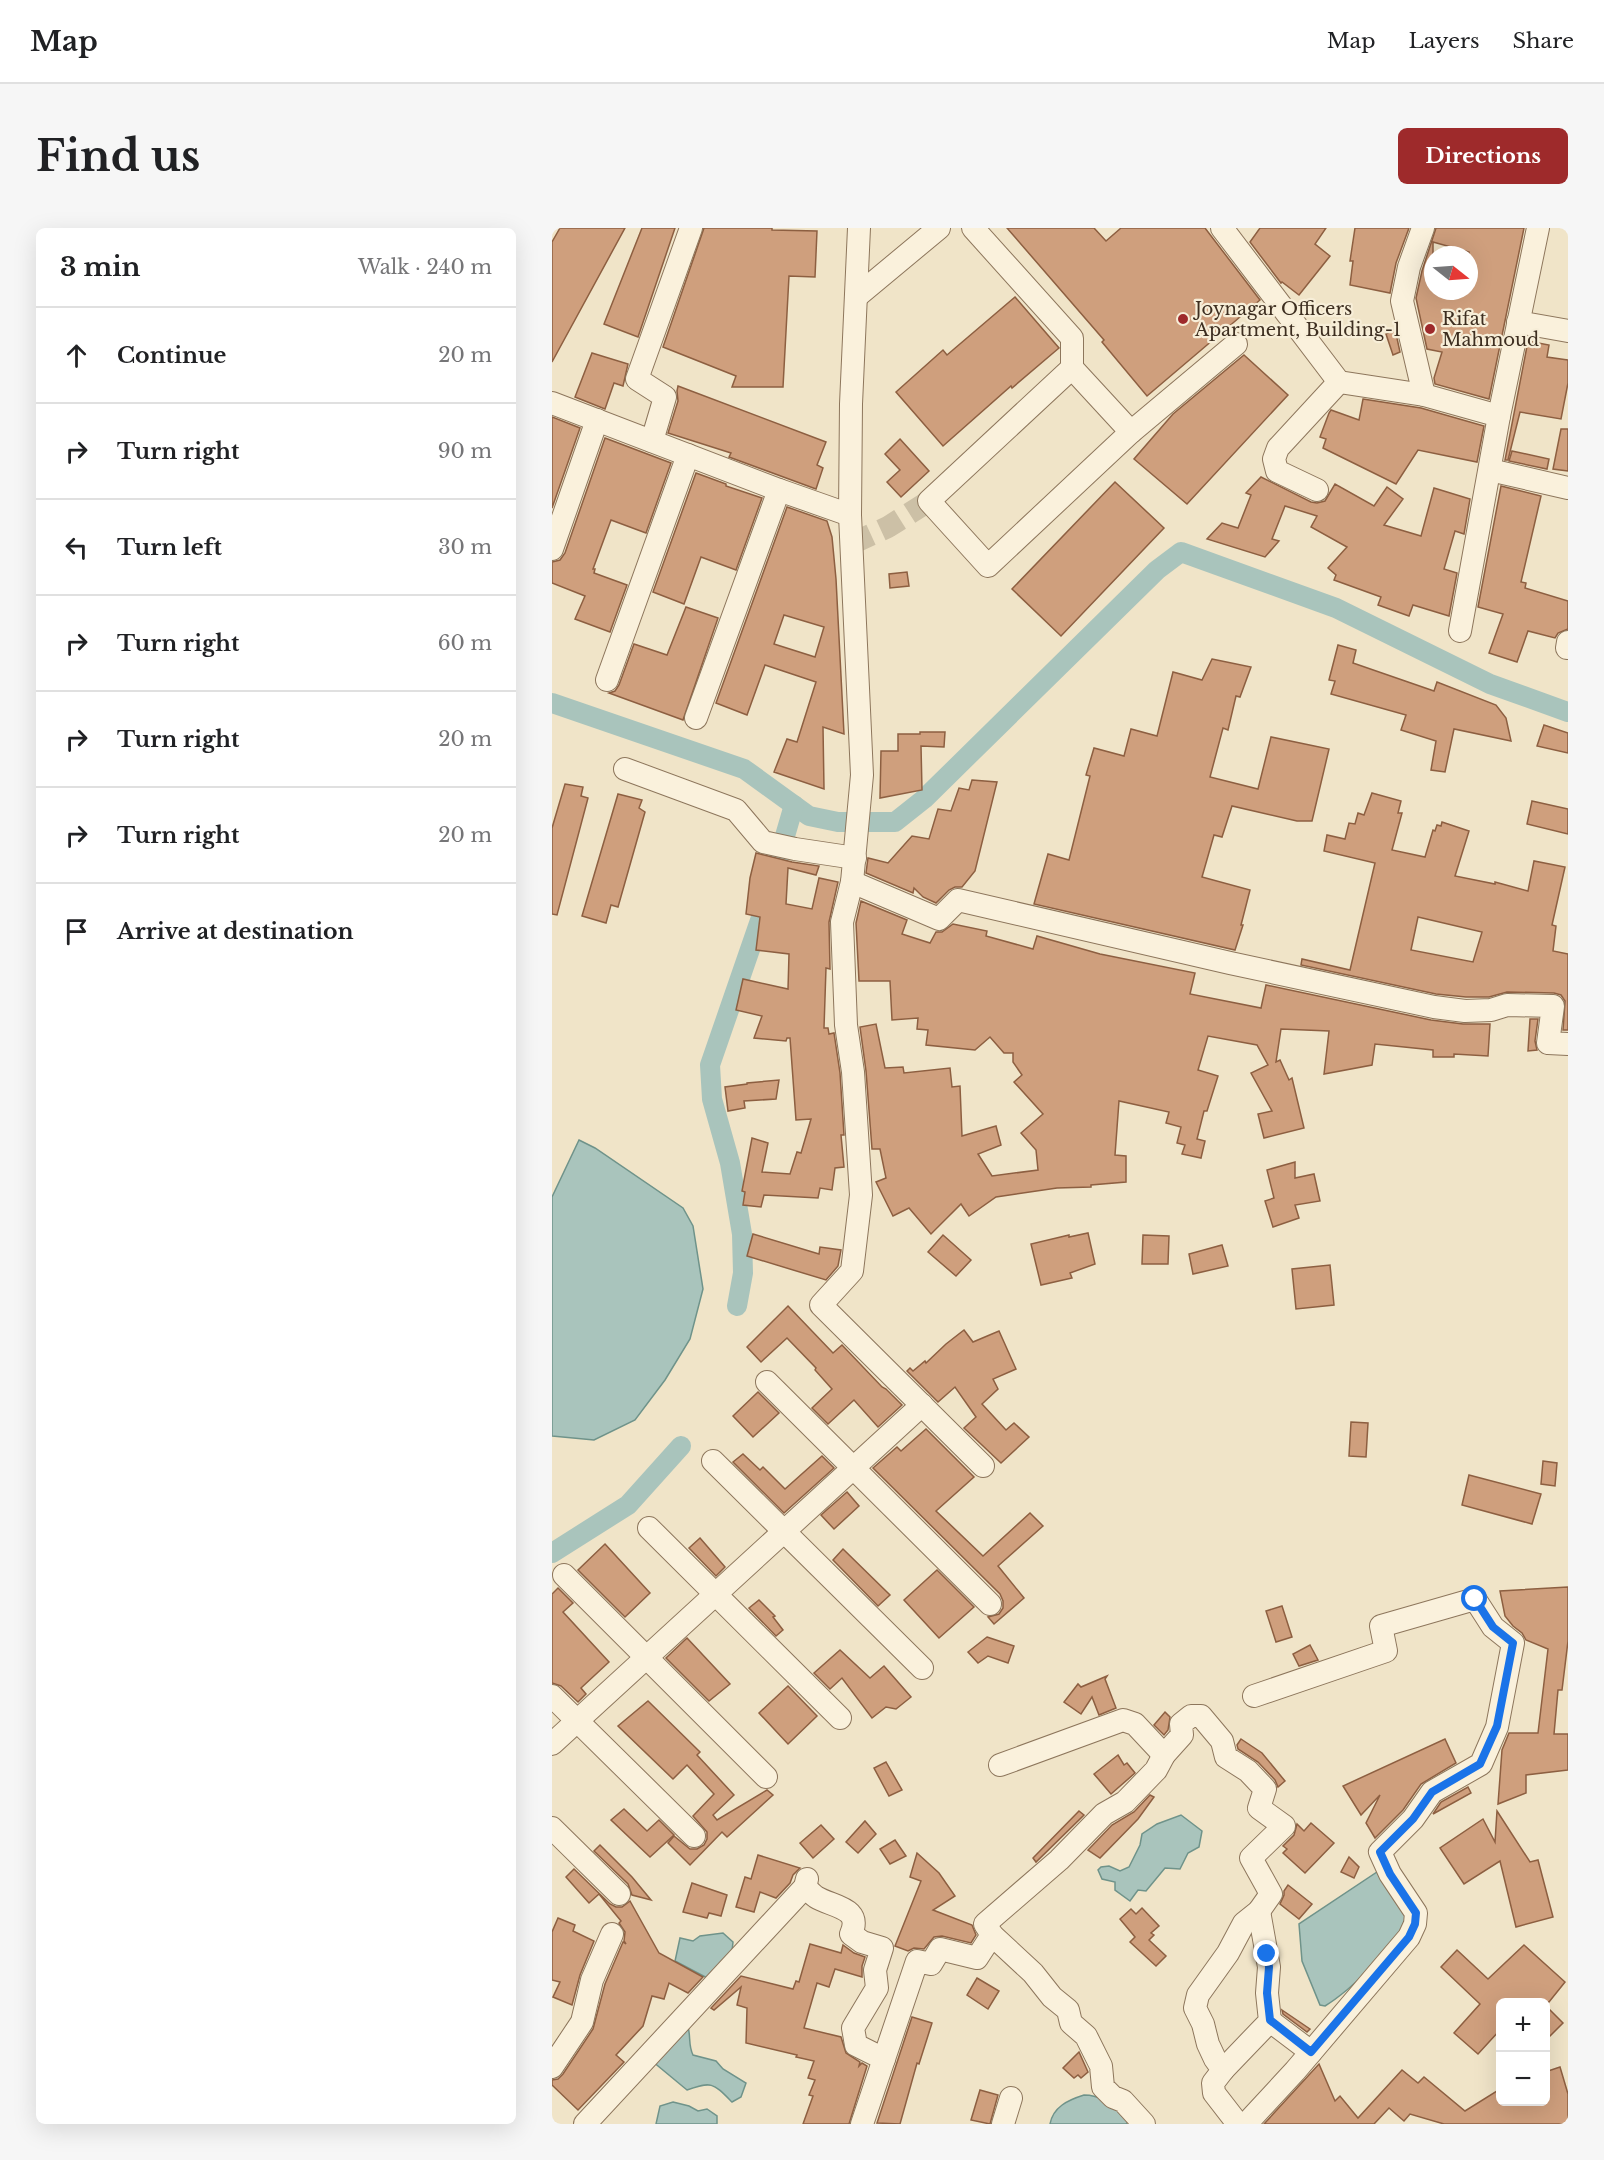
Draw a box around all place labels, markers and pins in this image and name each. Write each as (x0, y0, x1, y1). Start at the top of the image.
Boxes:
place label: Joynagar Officers Apartment, Building-1 (1193, 298, 1401, 341)
place label: Rifat Mahmoud (1442, 308, 1539, 351)
marker: Joynagar Officers Apartment, Building-1 (1176, 312, 1190, 326)
marker: Rifat Mahmoud (1423, 322, 1437, 336)

